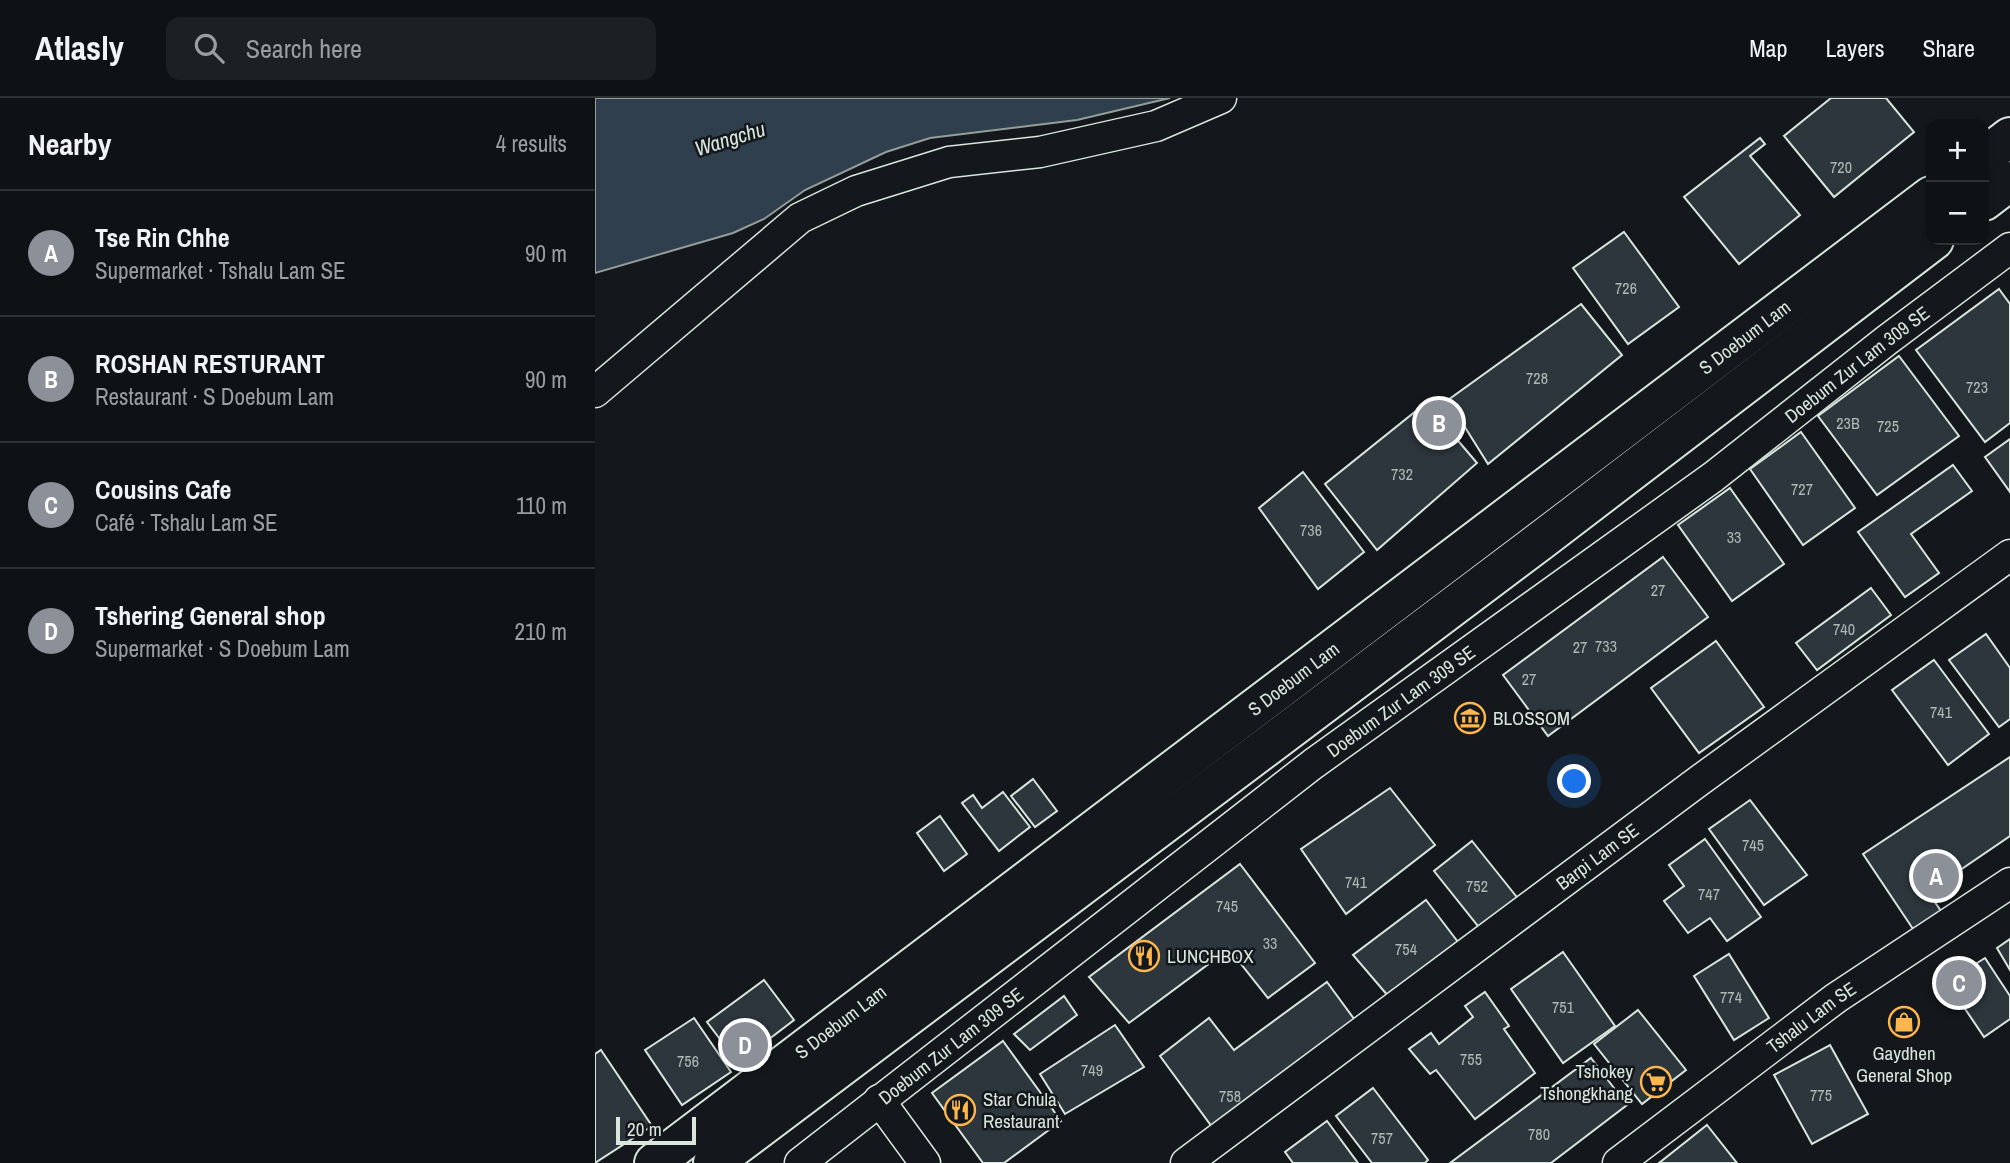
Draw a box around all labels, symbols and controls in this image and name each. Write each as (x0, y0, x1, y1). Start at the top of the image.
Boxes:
search box (166, 17, 656, 80)
text: Atlasly (35, 26, 124, 70)
icon: search (190, 29, 228, 67)
text: Search here (246, 31, 362, 66)
text: Map (1749, 32, 1787, 64)
text: Layers (1825, 32, 1884, 64)
text: Share (1922, 32, 1975, 64)
water label: Wangchu (691, 114, 769, 163)
map controls (1926, 119, 1989, 245)
button: + (1926, 119, 1989, 182)
text: Nearby (28, 124, 111, 164)
text: 4 results (496, 128, 567, 159)
house number: 720 (1830, 156, 1852, 178)
button: − (1926, 182, 1989, 245)
text: Tse Rin Chhe (95, 220, 230, 255)
text: A (44, 238, 58, 269)
text: 90 m (525, 238, 567, 269)
text: Supermarket · Tshalu Lam SE (95, 255, 346, 286)
house number: 726 (1615, 277, 1637, 299)
street label: S Doebum Lam (1694, 294, 1796, 380)
street label: Doebum Zur Lam 309 SE (1779, 300, 1935, 429)
text: ROSHAN RESTURANT (95, 346, 325, 381)
text: B (44, 364, 58, 395)
text: 90 m (525, 364, 567, 395)
house number: 728 (1526, 367, 1548, 389)
house number: 723 (1966, 376, 1988, 398)
text: Restaurant · S Doebum Lam (95, 381, 334, 412)
pin: B (1416, 397, 1462, 449)
house number: 23B (1836, 412, 1860, 434)
house number: 725 (1877, 415, 1899, 437)
house number: 732 (1391, 463, 1413, 485)
text: Cousins Cafe (95, 472, 231, 507)
house number: 727 (1791, 478, 1813, 500)
text: C (44, 490, 58, 521)
text: 110 m (516, 490, 567, 521)
text: Café · Tshalu Lam SE (95, 507, 278, 538)
house number: 736 (1300, 519, 1322, 541)
house number: 33 (1727, 526, 1741, 548)
house number: 27 (1651, 579, 1665, 601)
text: Tshering General shop (95, 598, 326, 633)
text: D (44, 616, 58, 647)
text: 210 m (515, 616, 567, 647)
house number: 740 (1833, 618, 1855, 640)
text: Supermarket · S Doebum Lam (95, 633, 350, 664)
house number: 733 (1595, 635, 1617, 657)
street label: S Doebum Lam (1242, 636, 1344, 722)
house number: 27 (1573, 636, 1587, 658)
street label: Doebum Zur Lam 309 SE (1321, 639, 1480, 763)
house number: 27 (1522, 668, 1536, 690)
museum icon: BLOSSOM (1453, 701, 1487, 735)
house number: 741 (1930, 701, 1953, 723)
place label: BLOSSOM (1493, 705, 1570, 731)
your location (1557, 764, 1591, 798)
street label: Barpi Lam SE (1551, 817, 1644, 896)
house number: 745 (1742, 834, 1764, 856)
pin: A (1913, 850, 1959, 902)
house number: 741 (1345, 871, 1368, 893)
house number: 752 (1466, 875, 1488, 897)
house number: 747 (1698, 883, 1720, 905)
house number: 745 (1216, 895, 1238, 917)
house number: 33 (1263, 932, 1277, 954)
house number: 754 (1395, 938, 1417, 960)
restaurant icon: LUNCHBOX (1127, 939, 1161, 973)
place label: LUNCHBOX (1167, 943, 1254, 969)
pin: C (1936, 957, 1982, 1009)
street label: Tshalu Lam SE (1761, 975, 1861, 1059)
street label: S Doebum Lam (790, 979, 892, 1065)
street label: Doebum Zur Lam 309 SE (873, 981, 1029, 1110)
house number: 774 (1720, 986, 1742, 1008)
house number: 751 (1552, 996, 1575, 1018)
shop icon: Gaydhen General Shop (1887, 1005, 1921, 1039)
pin: D (722, 1019, 768, 1071)
place label: Gaydhen General Shop (1856, 1040, 1952, 1088)
house number: 755 (1460, 1048, 1482, 1070)
house number: 756 (677, 1050, 699, 1072)
place label: Tshokey Tshongkhang (1540, 1058, 1633, 1106)
house number: 749 (1081, 1059, 1103, 1081)
supermarket icon: Tshokey Tshongkhang (1639, 1065, 1673, 1099)
house number: 775 (1810, 1084, 1832, 1106)
house number: 758 (1219, 1085, 1241, 1107)
place label: Star Chula Restaurant (983, 1086, 1060, 1134)
restaurant icon: Star Chula Restaurant (943, 1093, 977, 1127)
scale bar (616, 1114, 697, 1146)
text: 20 m (627, 1116, 662, 1142)
house number: 780 (1528, 1123, 1550, 1145)
house number: 757 (1371, 1127, 1393, 1149)

